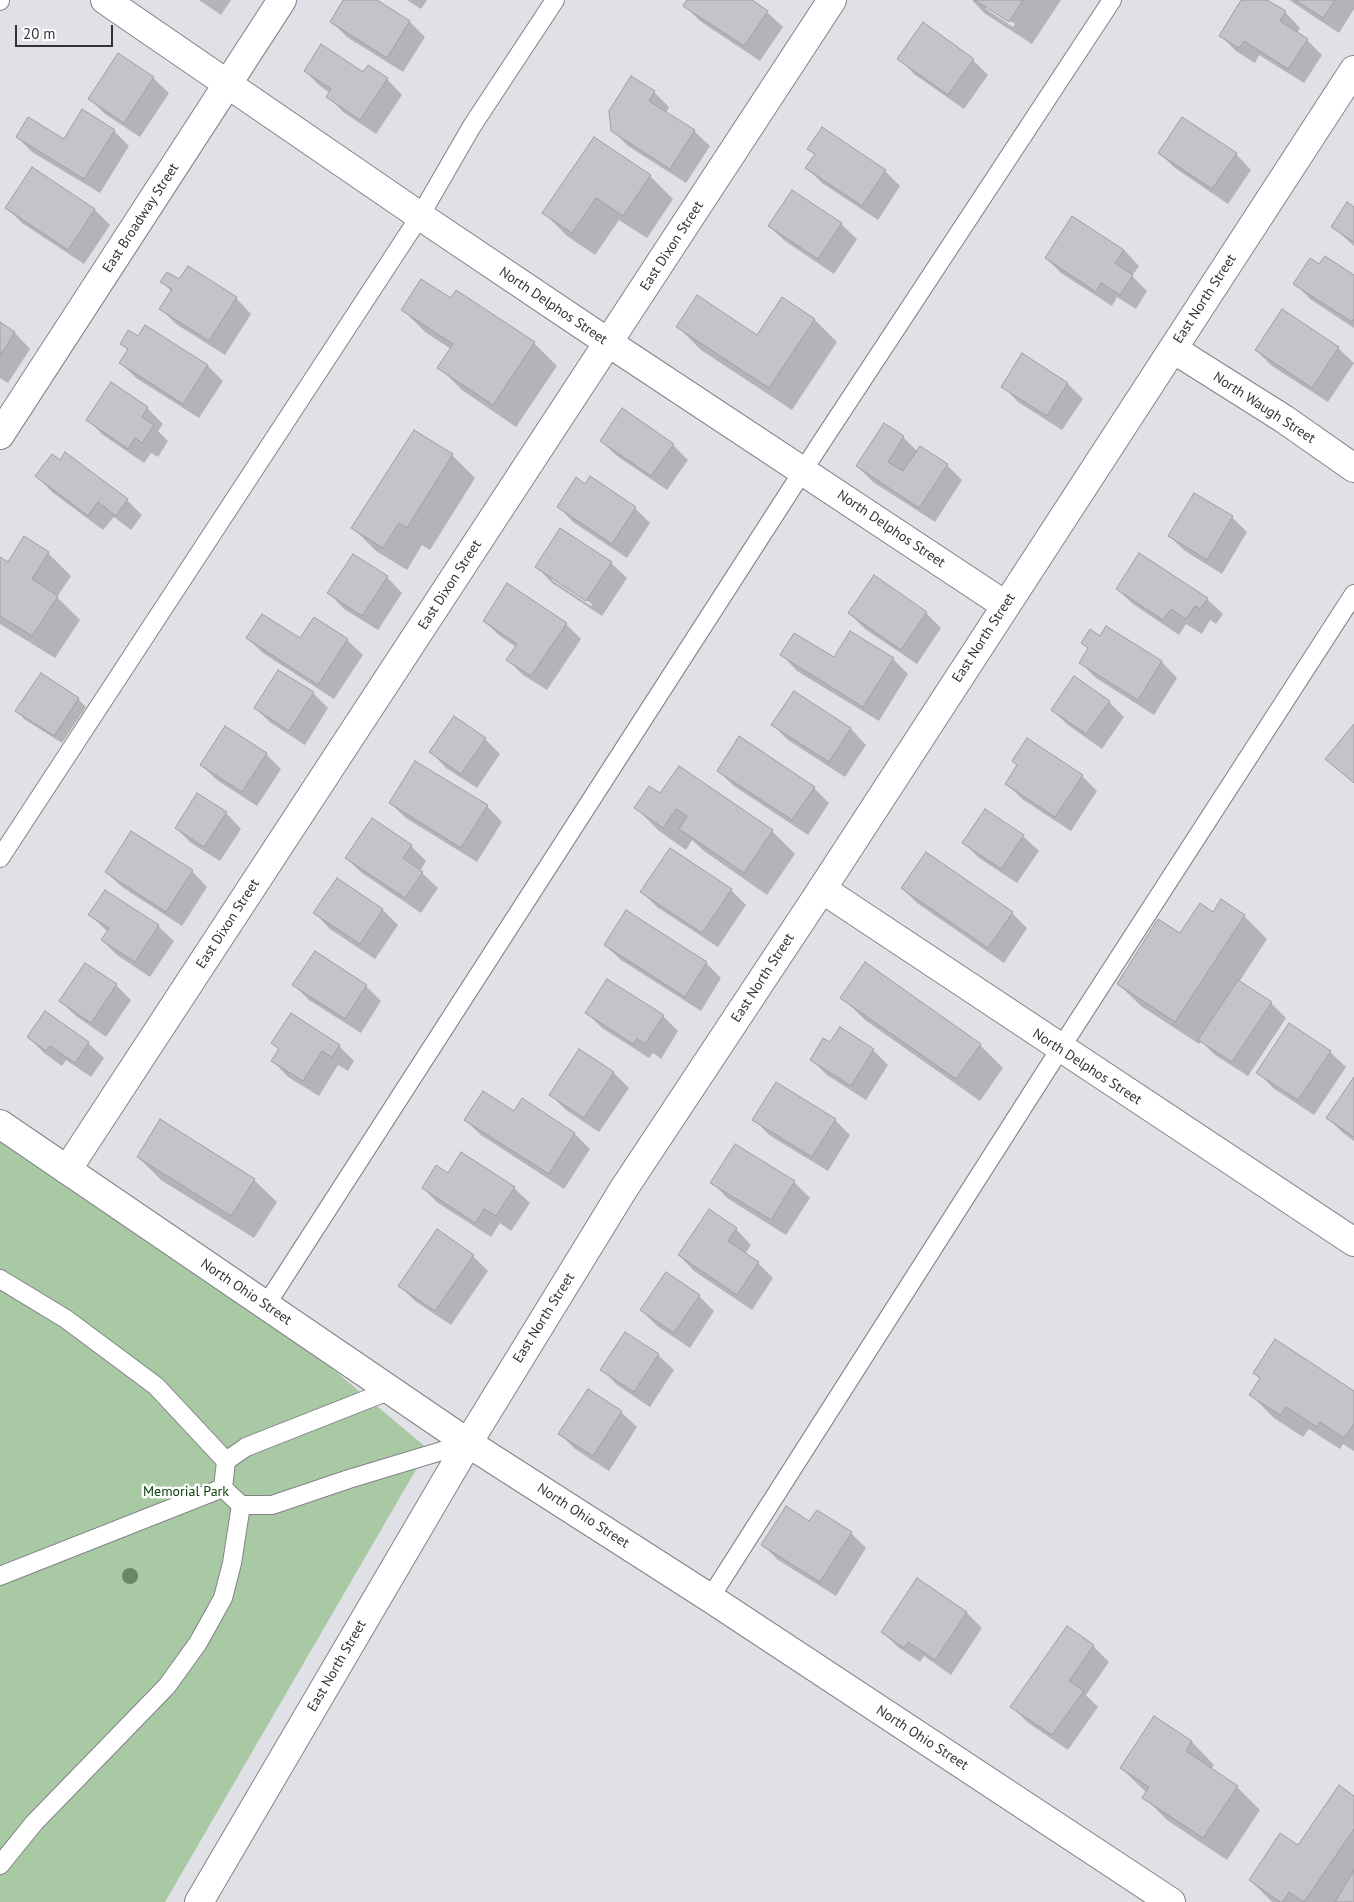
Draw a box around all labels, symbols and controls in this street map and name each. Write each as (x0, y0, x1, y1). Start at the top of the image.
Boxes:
scale bar (18, 15, 115, 47)
text: 20 m (23, 24, 56, 43)
street label: East Broadway Street (99, 160, 183, 276)
street label: East Dixon Street (637, 198, 707, 294)
street label: East North Street (1170, 251, 1240, 347)
street label: North Delphos Street (496, 264, 610, 348)
street label: North Waugh Street (1210, 369, 1318, 447)
street label: North Delphos Street (834, 487, 948, 571)
street label: East Dixon Street (415, 537, 485, 633)
street label: East North Street (949, 590, 1019, 686)
street label: East Dixon Street (193, 876, 263, 972)
street label: East North Street (728, 930, 798, 1026)
street label: North Delphos Street (1029, 1025, 1145, 1109)
street label: North Ohio Street (197, 1255, 295, 1329)
street label: East North Street (510, 1270, 578, 1366)
street label: North Ohio Street (534, 1480, 632, 1552)
park label: Memorial Park (143, 1484, 229, 1500)
street label: East North Street (304, 1617, 370, 1715)
street label: North Ohio Street (873, 1702, 971, 1774)

